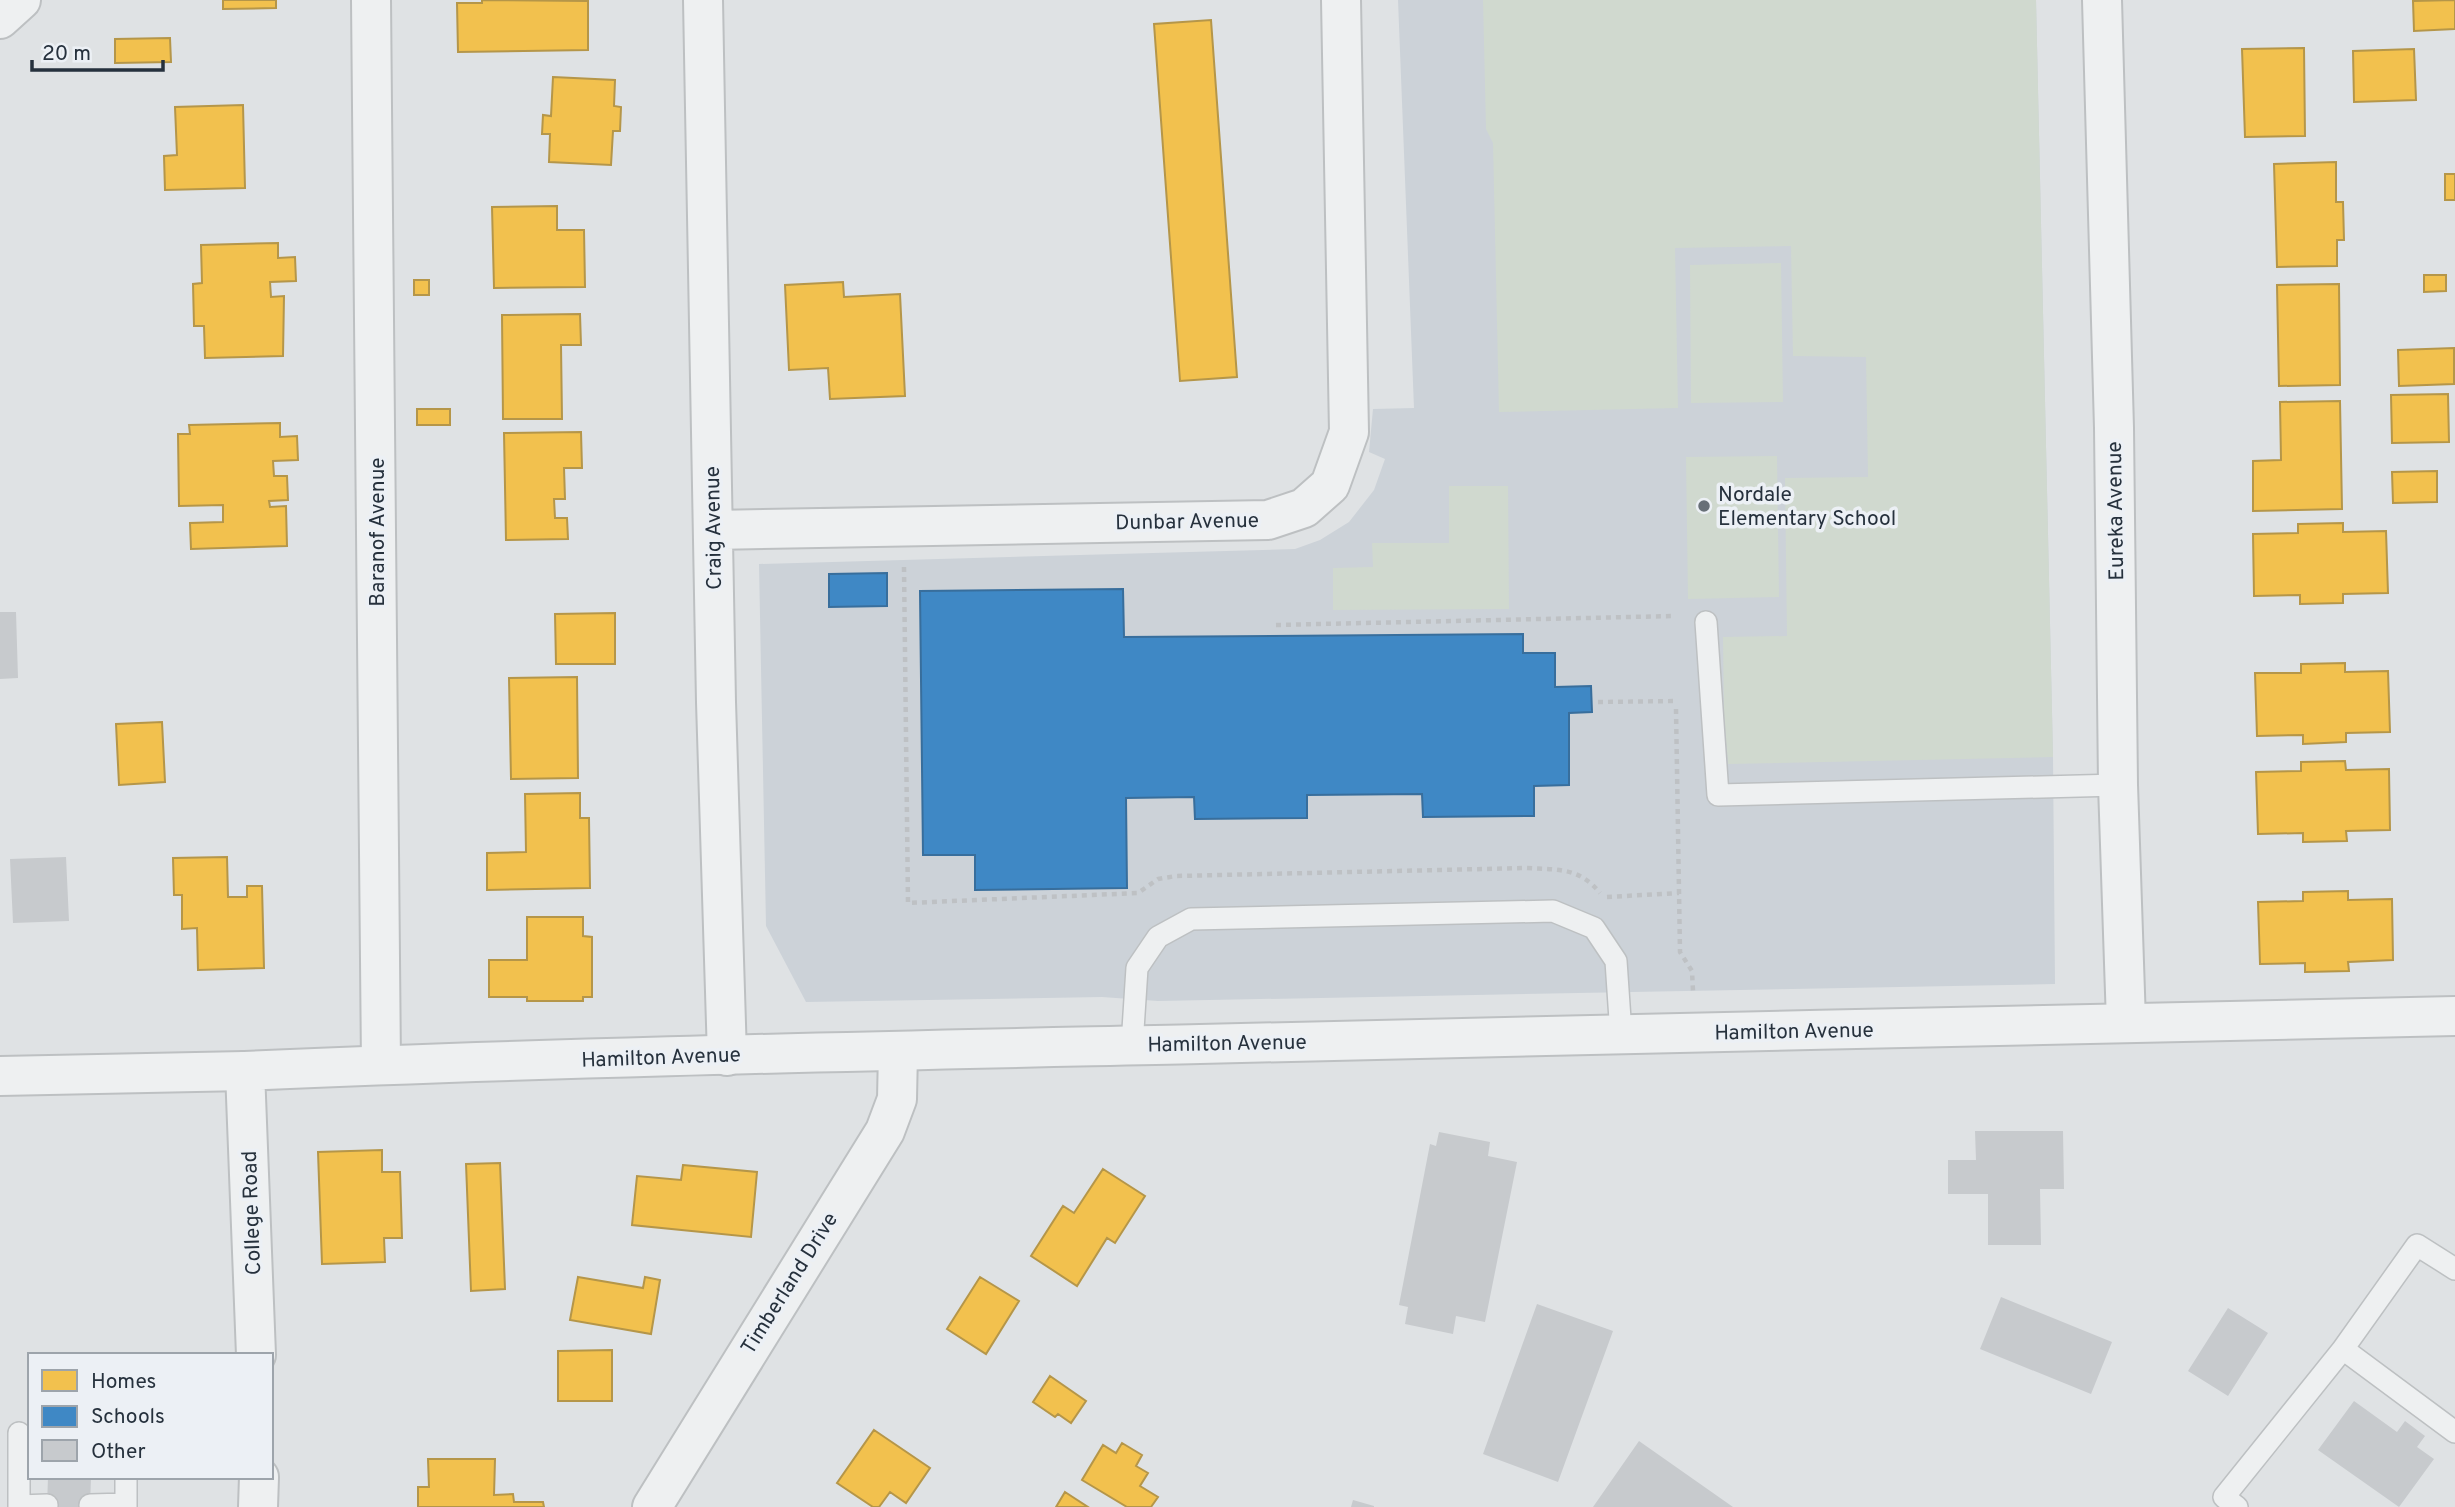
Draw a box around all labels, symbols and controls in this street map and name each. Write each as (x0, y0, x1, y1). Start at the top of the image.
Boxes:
scale bar (32, 28, 163, 72)
text: 20 m (42, 41, 91, 68)
street label: Eureka Avenue (2102, 441, 2131, 581)
street label: Baranof Avenue (365, 457, 392, 607)
street label: Craig Avenue (700, 466, 729, 590)
place label: Nordale Elementary School (1718, 482, 1896, 533)
marker: Nordale Elementary School (1696, 498, 1712, 514)
street label: Dunbar Avenue (1115, 508, 1259, 537)
street label: Hamilton Avenue (1714, 1018, 1874, 1047)
street label: Hamilton Avenue (1147, 1030, 1307, 1059)
street label: Hamilton Avenue (581, 1042, 741, 1075)
street label: College Road (237, 1150, 268, 1276)
street label: Timberland Drive (736, 1208, 845, 1360)
legend (28, 1353, 273, 1479)
text: Homes (91, 1369, 156, 1396)
text: Schools (91, 1404, 165, 1431)
text: Other (91, 1439, 146, 1466)

